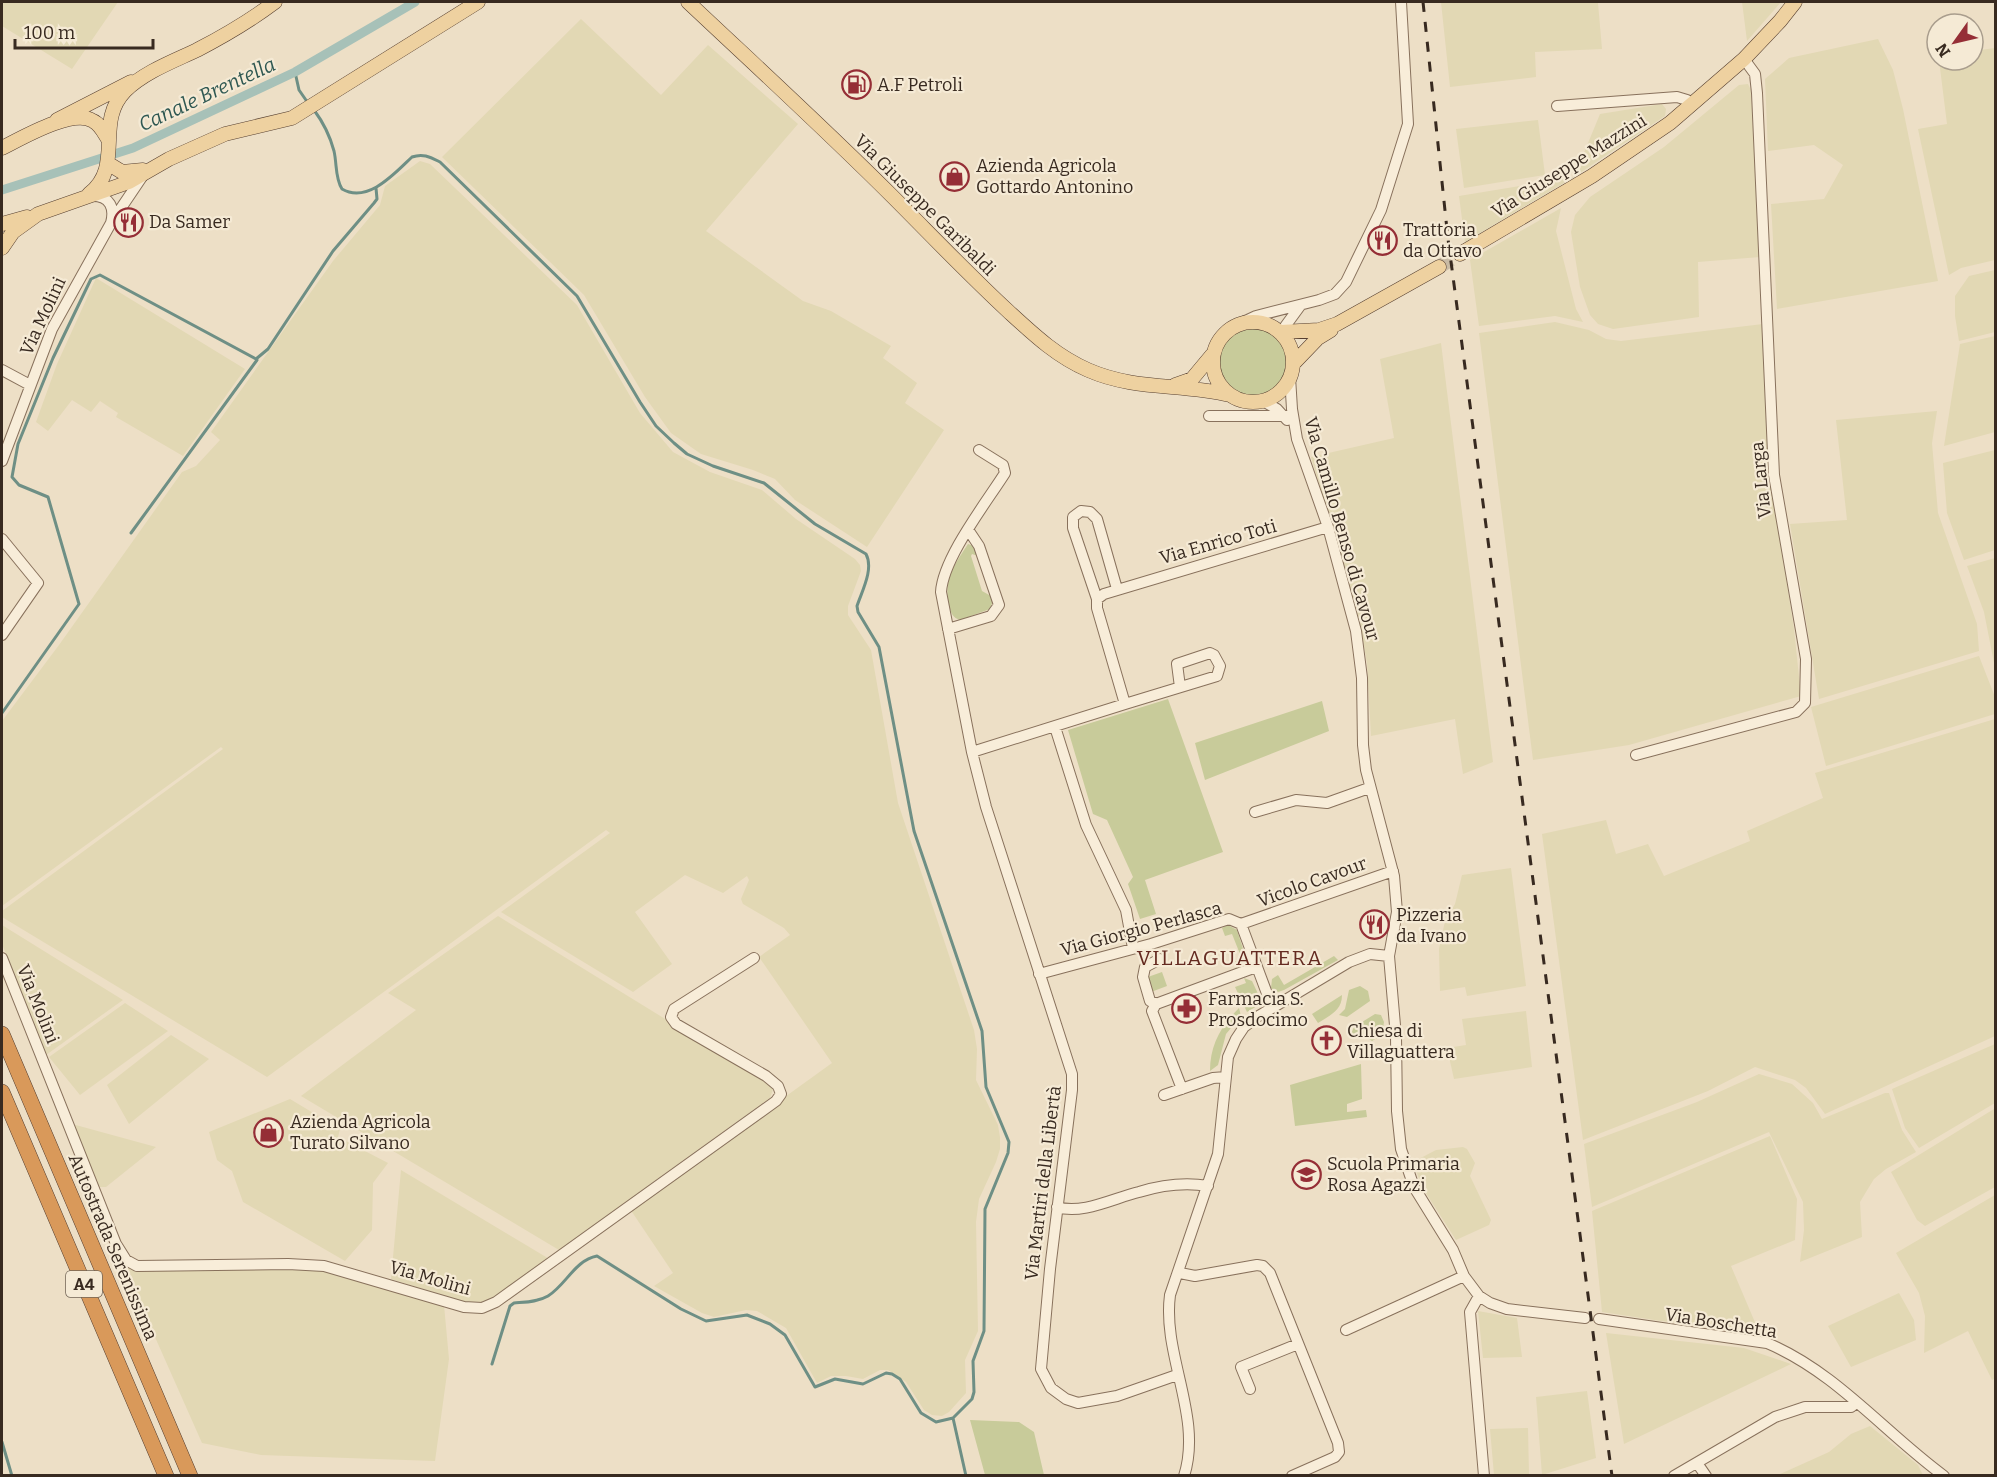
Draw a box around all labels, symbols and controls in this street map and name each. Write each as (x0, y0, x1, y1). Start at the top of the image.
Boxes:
scale bar (15, 12, 153, 50)
north arrow (1925, 12, 1985, 72)
text: 100 m (24, 22, 75, 44)
text: N (1932, 40, 1954, 61)
water label: Canale Brentella (135, 52, 279, 136)
fuel station icon: A.F Petroli (840, 69, 872, 101)
place label: A.F Petroli (877, 74, 963, 96)
street label: Via Giuseppe Mazzini (1488, 109, 1650, 223)
street label: Via Giuseppe Garibaldi (850, 130, 1000, 280)
place label: Azienda Agricola Gottardo Antonino (976, 155, 1133, 198)
shop icon: Azienda Agricola Gottardo Antonino (939, 160, 971, 192)
restaurant icon: Da Samer (112, 206, 144, 238)
place label: Da Samer (149, 211, 230, 233)
place label: Trattoria da Ottavo (1403, 219, 1482, 262)
restaurant icon: Trattoria da Ottavo (1366, 224, 1398, 256)
street label: Via Molini (15, 273, 71, 359)
street label: Via Camillo Benso di Cavour (1299, 414, 1385, 644)
street label: Via Larga (1746, 440, 1776, 519)
street label: Via Enrico Toti (1157, 515, 1279, 569)
street label: Vicolo Cavour (1254, 852, 1370, 912)
street label: Via Giorgio Perlasca (1058, 897, 1224, 961)
place label: Pizzeria da Ivano (1396, 904, 1467, 947)
restaurant icon: Pizzeria da Ivano (1359, 909, 1391, 941)
district label: VILLAGUATTERA (1137, 945, 1323, 971)
street label: Via Molini (12, 961, 64, 1047)
place label: Farmacia S. Prosdocimo (1208, 988, 1308, 1031)
pharmacy icon: Farmacia S. Prosdocimo (1171, 993, 1203, 1025)
place label: Chiesa di Villaguattera (1347, 1020, 1455, 1063)
church icon: Chiesa di Villaguattera (1310, 1025, 1342, 1057)
street label: Via Martiri della Libertà (1020, 1084, 1066, 1282)
place label: Azienda Agricola Turato Silvano (290, 1111, 431, 1154)
shop icon: Azienda Agricola Turato Silvano (253, 1116, 285, 1148)
street label: Autostrada Serenissima (64, 1150, 162, 1344)
place label: Scuola Primaria Rosa Agazzi (1327, 1153, 1460, 1196)
school or university icon: Scuola Primaria Rosa Agazzi (1290, 1158, 1322, 1190)
street label: Via Molini (387, 1256, 473, 1300)
road number: A4 (66, 1271, 102, 1297)
street label: Via Boschetta (1663, 1303, 1779, 1343)

